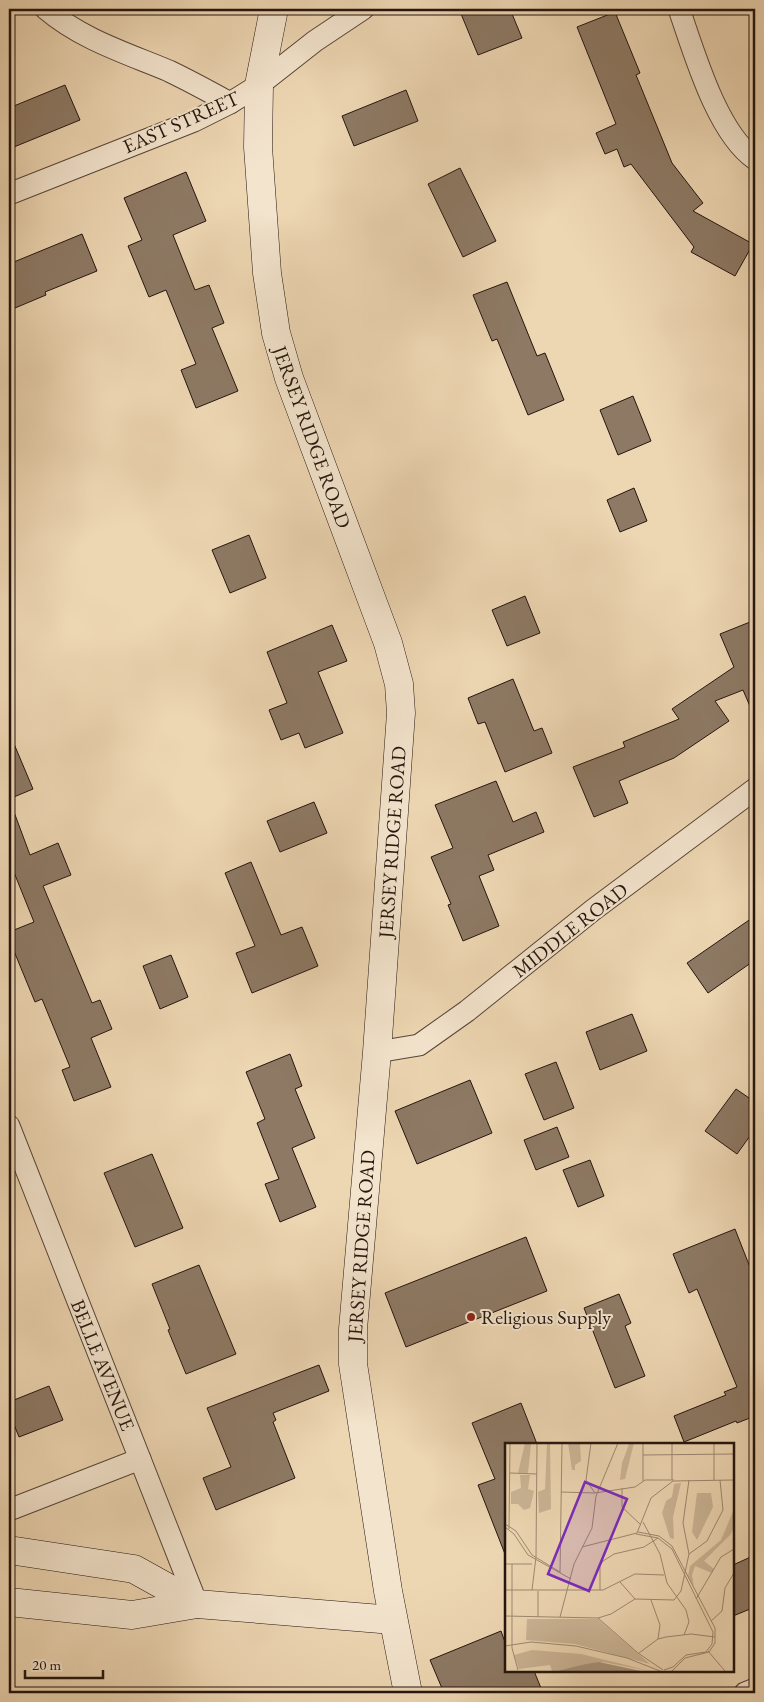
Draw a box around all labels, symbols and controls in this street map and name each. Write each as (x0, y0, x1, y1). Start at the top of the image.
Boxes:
street label: EAST STREET (119, 85, 244, 159)
street label: JERSEY RIDGE ROAD (266, 340, 357, 532)
street label: JERSEY RIDGE ROAD (372, 745, 412, 941)
street label: MIDDLE ROAD (507, 877, 633, 983)
street label: JERSEY RIDGE ROAD (341, 1149, 381, 1345)
street label: BELLE AVENUE (65, 1296, 141, 1434)
place label: Religious Supply (481, 1304, 611, 1330)
marker: Religious Supply (465, 1311, 477, 1323)
inset map (505, 1443, 734, 1672)
scale bar (25, 1647, 102, 1679)
text: 20 m (32, 1655, 61, 1674)

